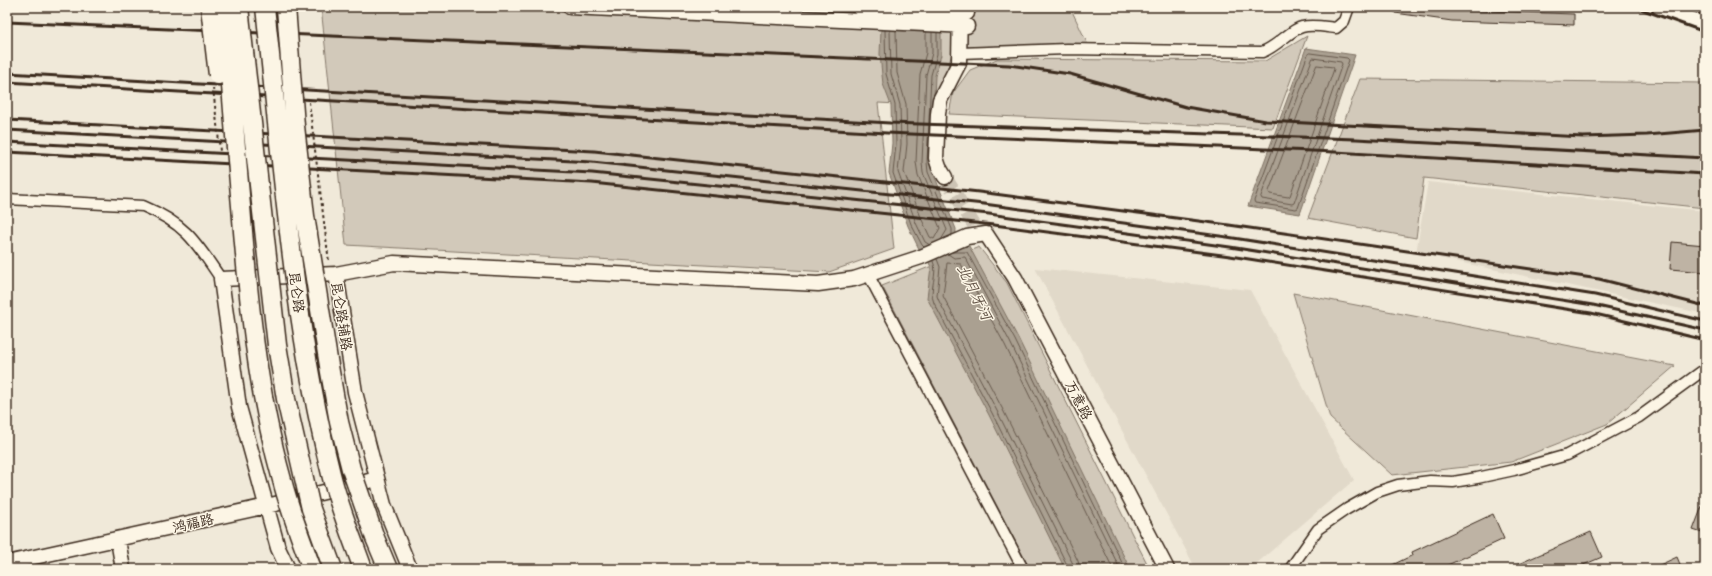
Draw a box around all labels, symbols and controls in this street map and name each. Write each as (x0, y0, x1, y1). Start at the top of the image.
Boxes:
water label: 北月牙河 (953, 261, 998, 326)
street label: 昆仑路 (286, 270, 308, 314)
street label: 昆仑路辅路 (328, 280, 356, 352)
street label: 万意路 (1061, 377, 1097, 423)
street label: 鸿福路 (171, 510, 215, 536)

